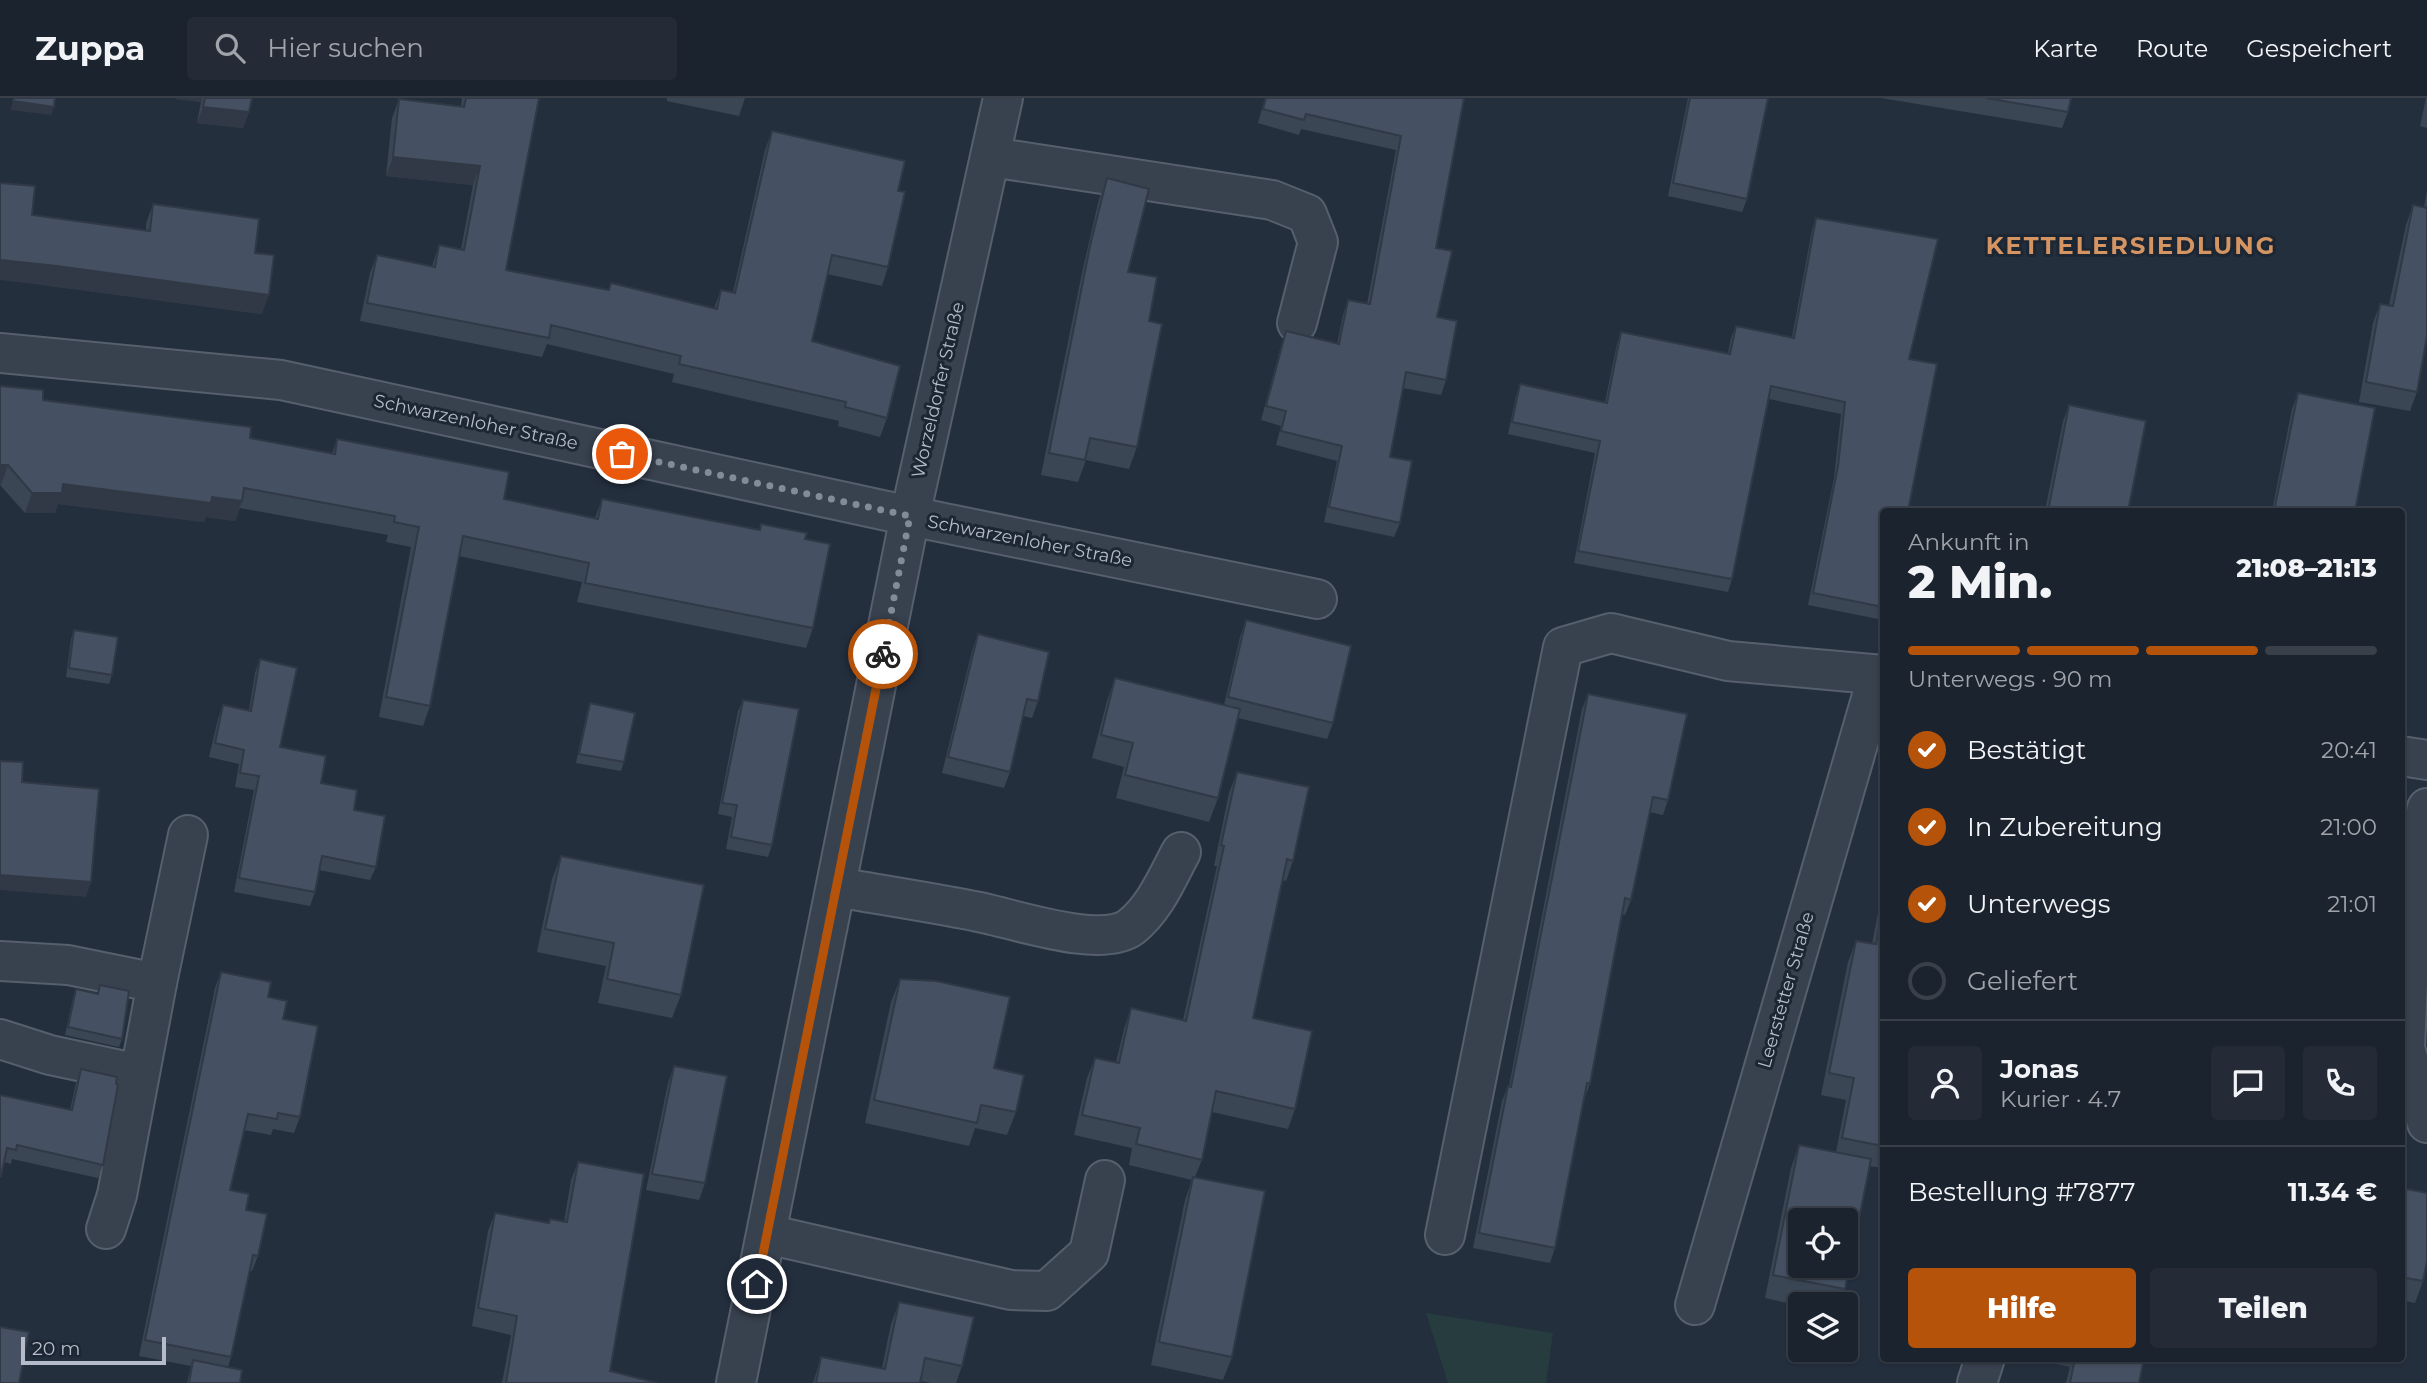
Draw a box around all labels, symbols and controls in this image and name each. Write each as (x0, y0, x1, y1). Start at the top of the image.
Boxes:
search box (187, 17, 677, 80)
text: Zuppa (35, 28, 145, 68)
icon: search (211, 29, 249, 67)
text: Hier suchen (267, 32, 424, 64)
text: Karte (2033, 34, 2098, 63)
text: Route (2136, 34, 2208, 63)
text: Gespeichert (2246, 34, 2392, 63)
district label: KETTELERSIEDLUNG (1986, 231, 2276, 260)
street label: Worzeldorfer Straße (907, 300, 969, 480)
street label: Schwarzenloher Straße (372, 390, 580, 454)
pin (592, 424, 652, 484)
icon: bag (603, 435, 641, 473)
street label: Schwarzenloher Straße (926, 510, 1134, 572)
text: Ankunft in (1908, 528, 2029, 556)
text: 21:08–21:13 (2236, 552, 2377, 584)
text: 2 Min. (1908, 553, 2052, 610)
courier (848, 619, 918, 689)
icon: bike (864, 635, 902, 673)
text: Unterwegs · 90 m (1908, 665, 2112, 693)
icon: check (1908, 731, 1946, 769)
text: Bestätigt (1967, 734, 2086, 766)
text: 20:41 (2321, 736, 2377, 764)
icon: check (1908, 808, 1946, 846)
text: In Zubereitung (1967, 811, 2163, 843)
text: 21:00 (2320, 813, 2377, 841)
icon: check (1908, 885, 1946, 923)
text: Unterwegs (1967, 888, 2110, 920)
text: 21:01 (2327, 890, 2377, 918)
street label: Leerstetter Straße (1753, 909, 1819, 1071)
text: Geliefert (1967, 965, 2078, 997)
button: person (1908, 1046, 1982, 1120)
button: chat (2211, 1046, 2285, 1120)
button: phone (2303, 1046, 2377, 1120)
text: Jonas (2000, 1053, 2079, 1085)
text: Kurier · 4.7 (2000, 1085, 2121, 1113)
text: Bestellung #7877 (1908, 1176, 2136, 1208)
text: 11.34 € (2288, 1176, 2377, 1208)
map controls (1788, 1208, 1858, 1362)
button: locate (1788, 1208, 1858, 1278)
pin (727, 1254, 787, 1314)
icon: home (738, 1265, 776, 1303)
button: Hilfe (1908, 1268, 2136, 1348)
button: Teilen (2150, 1268, 2377, 1348)
button: layers (1788, 1292, 1858, 1362)
scale bar (21, 1334, 166, 1366)
text: 20 m (32, 1337, 80, 1360)

